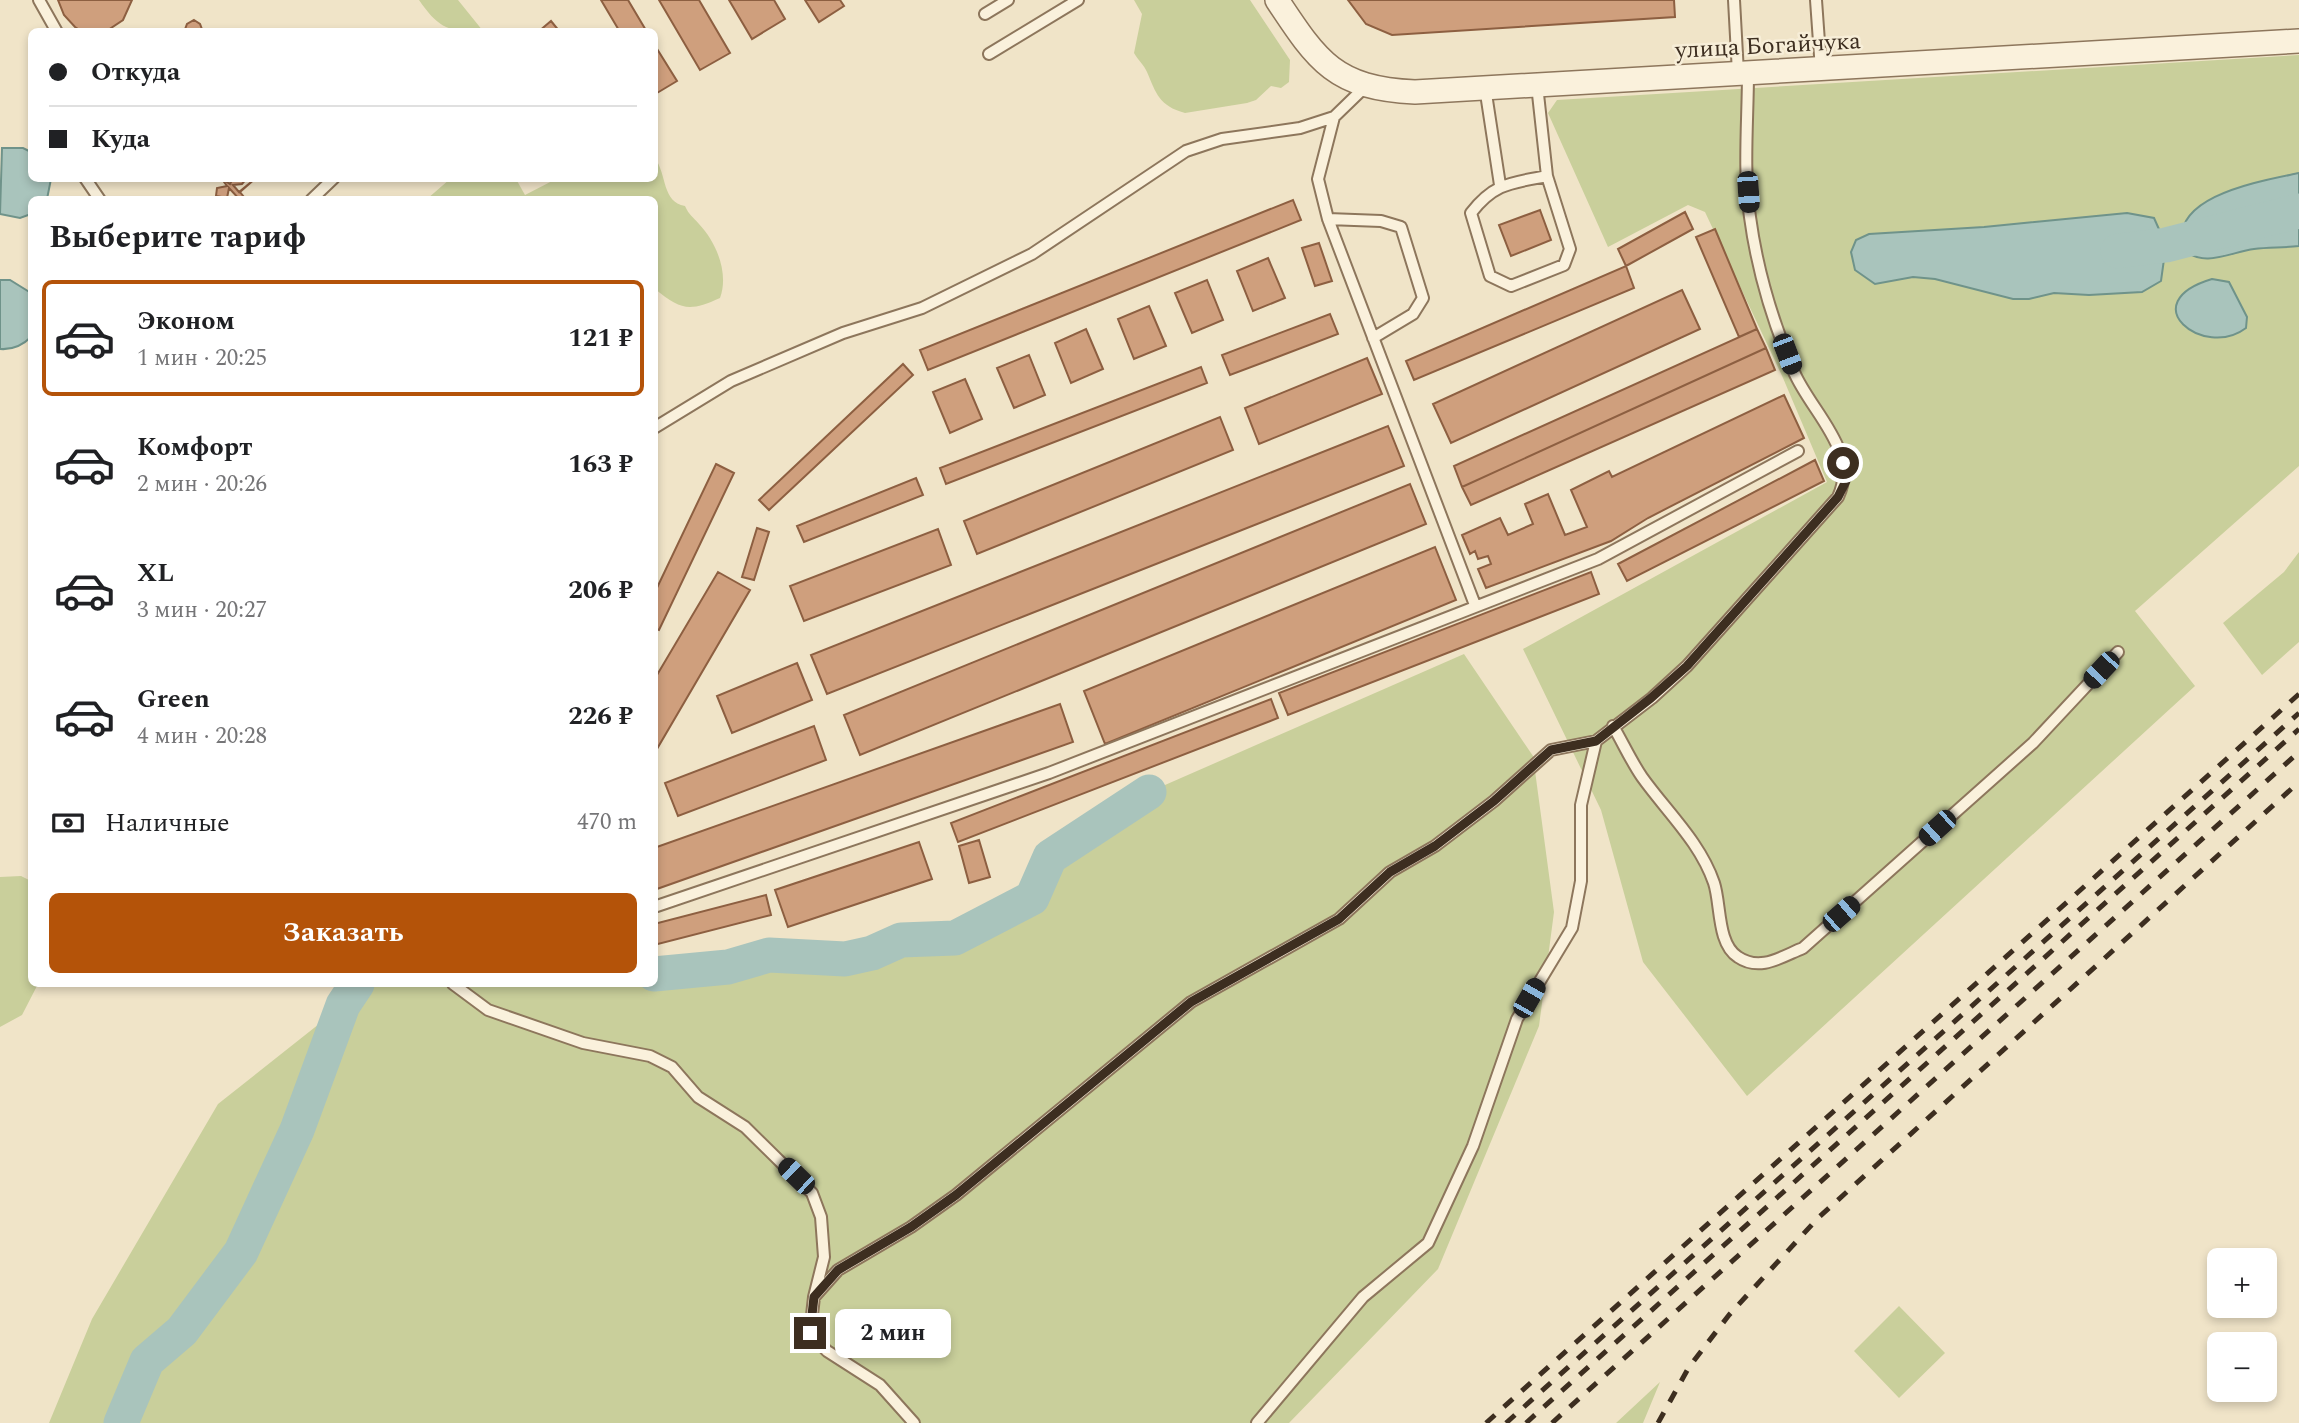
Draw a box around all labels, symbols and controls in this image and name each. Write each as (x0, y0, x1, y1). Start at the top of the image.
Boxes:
street label: улица Богайчука (1673, 23, 1862, 69)
text: Откуда (91, 52, 180, 92)
text: Куда (91, 119, 150, 159)
car (1737, 170, 1760, 214)
text: Выберите тариф (49, 213, 306, 262)
text: Эконом (137, 301, 235, 341)
icon: car (53, 307, 116, 370)
text: 121 ₽ (568, 318, 633, 358)
car (1770, 331, 1805, 377)
text: 1 мин · 20:25 (137, 341, 267, 376)
text: Комфорт (137, 427, 252, 467)
icon: car (53, 433, 116, 496)
text: 163 ₽ (568, 444, 633, 484)
route start (1827, 447, 1859, 479)
text: 2 мин · 20:26 (137, 467, 267, 502)
text: XL (137, 553, 174, 593)
icon: car (53, 559, 116, 622)
text: 206 ₽ (568, 570, 633, 610)
text: 3 мин · 20:27 (137, 593, 267, 628)
car (2079, 647, 2124, 693)
text: Green (137, 679, 210, 719)
icon: car (53, 685, 116, 748)
text: 226 ₽ (568, 696, 633, 736)
text: 4 мин · 20:28 (137, 719, 267, 754)
text: Наличные (105, 803, 230, 843)
icon: cash (49, 804, 87, 842)
text: 470 m (577, 805, 637, 840)
car (1915, 806, 1960, 850)
car (1819, 892, 1864, 936)
button: Заказать (49, 893, 637, 973)
car (1510, 975, 1549, 1021)
car (774, 1154, 819, 1198)
map controls (2207, 1248, 2277, 1402)
button: + (2207, 1248, 2277, 1318)
callout: 2 мин (834, 1308, 950, 1358)
text: 2 мин (861, 1316, 925, 1351)
route end (794, 1317, 826, 1349)
button: − (2207, 1332, 2277, 1402)

